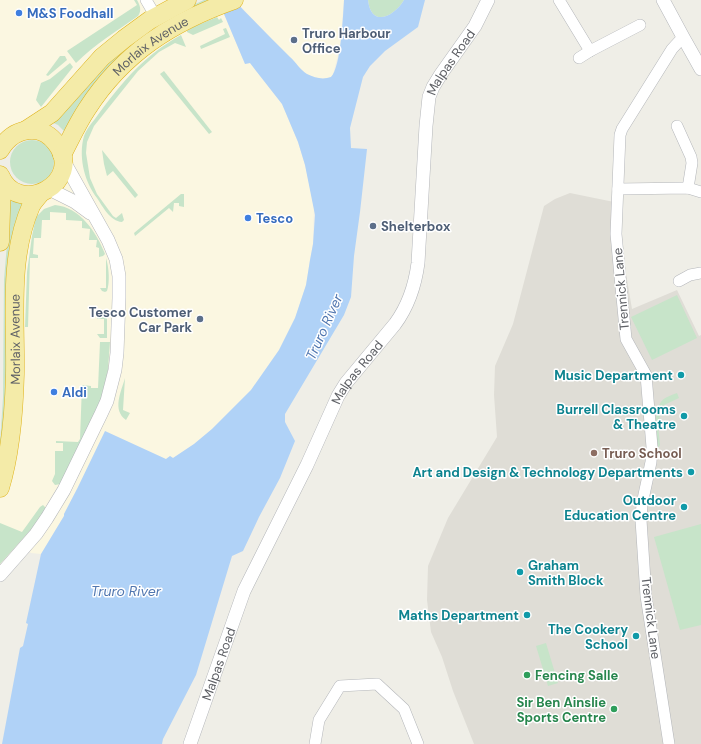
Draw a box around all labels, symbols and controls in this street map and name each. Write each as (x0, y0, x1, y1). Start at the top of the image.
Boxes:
place label: M&S Foodhall (27, 5, 113, 22)
marker: M&S Foodhall (14, 8, 24, 18)
street label: Morlaix Avenue (109, 12, 191, 79)
place label: Truro Harbour Office (302, 25, 391, 57)
street label: Malpas Road (422, 26, 479, 98)
marker: Truro Harbour Office (289, 35, 299, 45)
place label: Tesco (256, 210, 293, 227)
marker: Tesco (243, 213, 253, 223)
place label: Shelterbox (381, 218, 451, 235)
marker: Shelterbox (368, 221, 378, 231)
street label: Trennick Lane (609, 247, 633, 331)
water label: Truro River (302, 291, 347, 363)
street label: Morlaix Avenue (6, 294, 24, 385)
place label: Tesco Customer Car Park (89, 304, 193, 336)
marker: Tesco Customer Car Park (195, 314, 205, 324)
street label: Malpas Road (327, 337, 387, 407)
place label: Music Department (554, 367, 673, 384)
marker: Music Department (676, 370, 686, 380)
place label: Aldi (62, 384, 87, 401)
marker: Aldi (49, 387, 59, 397)
place label: Burrell Classrooms & Theatre (557, 401, 676, 433)
marker: Burrell Classrooms & Theatre (679, 411, 689, 421)
place label: Truro School (602, 445, 682, 462)
marker: Truro School (589, 448, 599, 458)
place label: Art and Design & Technology Departments (412, 464, 683, 481)
marker: Art and Design & Technology Departments (686, 467, 696, 477)
place label: Outdoor Education Centre (564, 492, 677, 524)
marker: Outdoor Education Centre (679, 502, 689, 512)
place label: Graham Smith Block (528, 557, 604, 589)
marker: Graham Smith Block (515, 567, 525, 577)
street label: Trennick Lane (638, 576, 664, 660)
water label: Truro River (91, 582, 162, 600)
place label: Maths Department (399, 607, 519, 624)
marker: Maths Department (522, 610, 532, 620)
place label: The Cookery School (548, 621, 628, 653)
street label: Malpas Road (198, 625, 239, 703)
marker: The Cookery School (631, 631, 641, 641)
place label: Fencing Salle (535, 667, 618, 684)
marker: Fencing Salle (522, 670, 532, 680)
place label: Sir Ben Ainslie Sports Centre (516, 694, 606, 726)
marker: Sir Ben Ainslie Sports Centre (609, 704, 619, 714)

